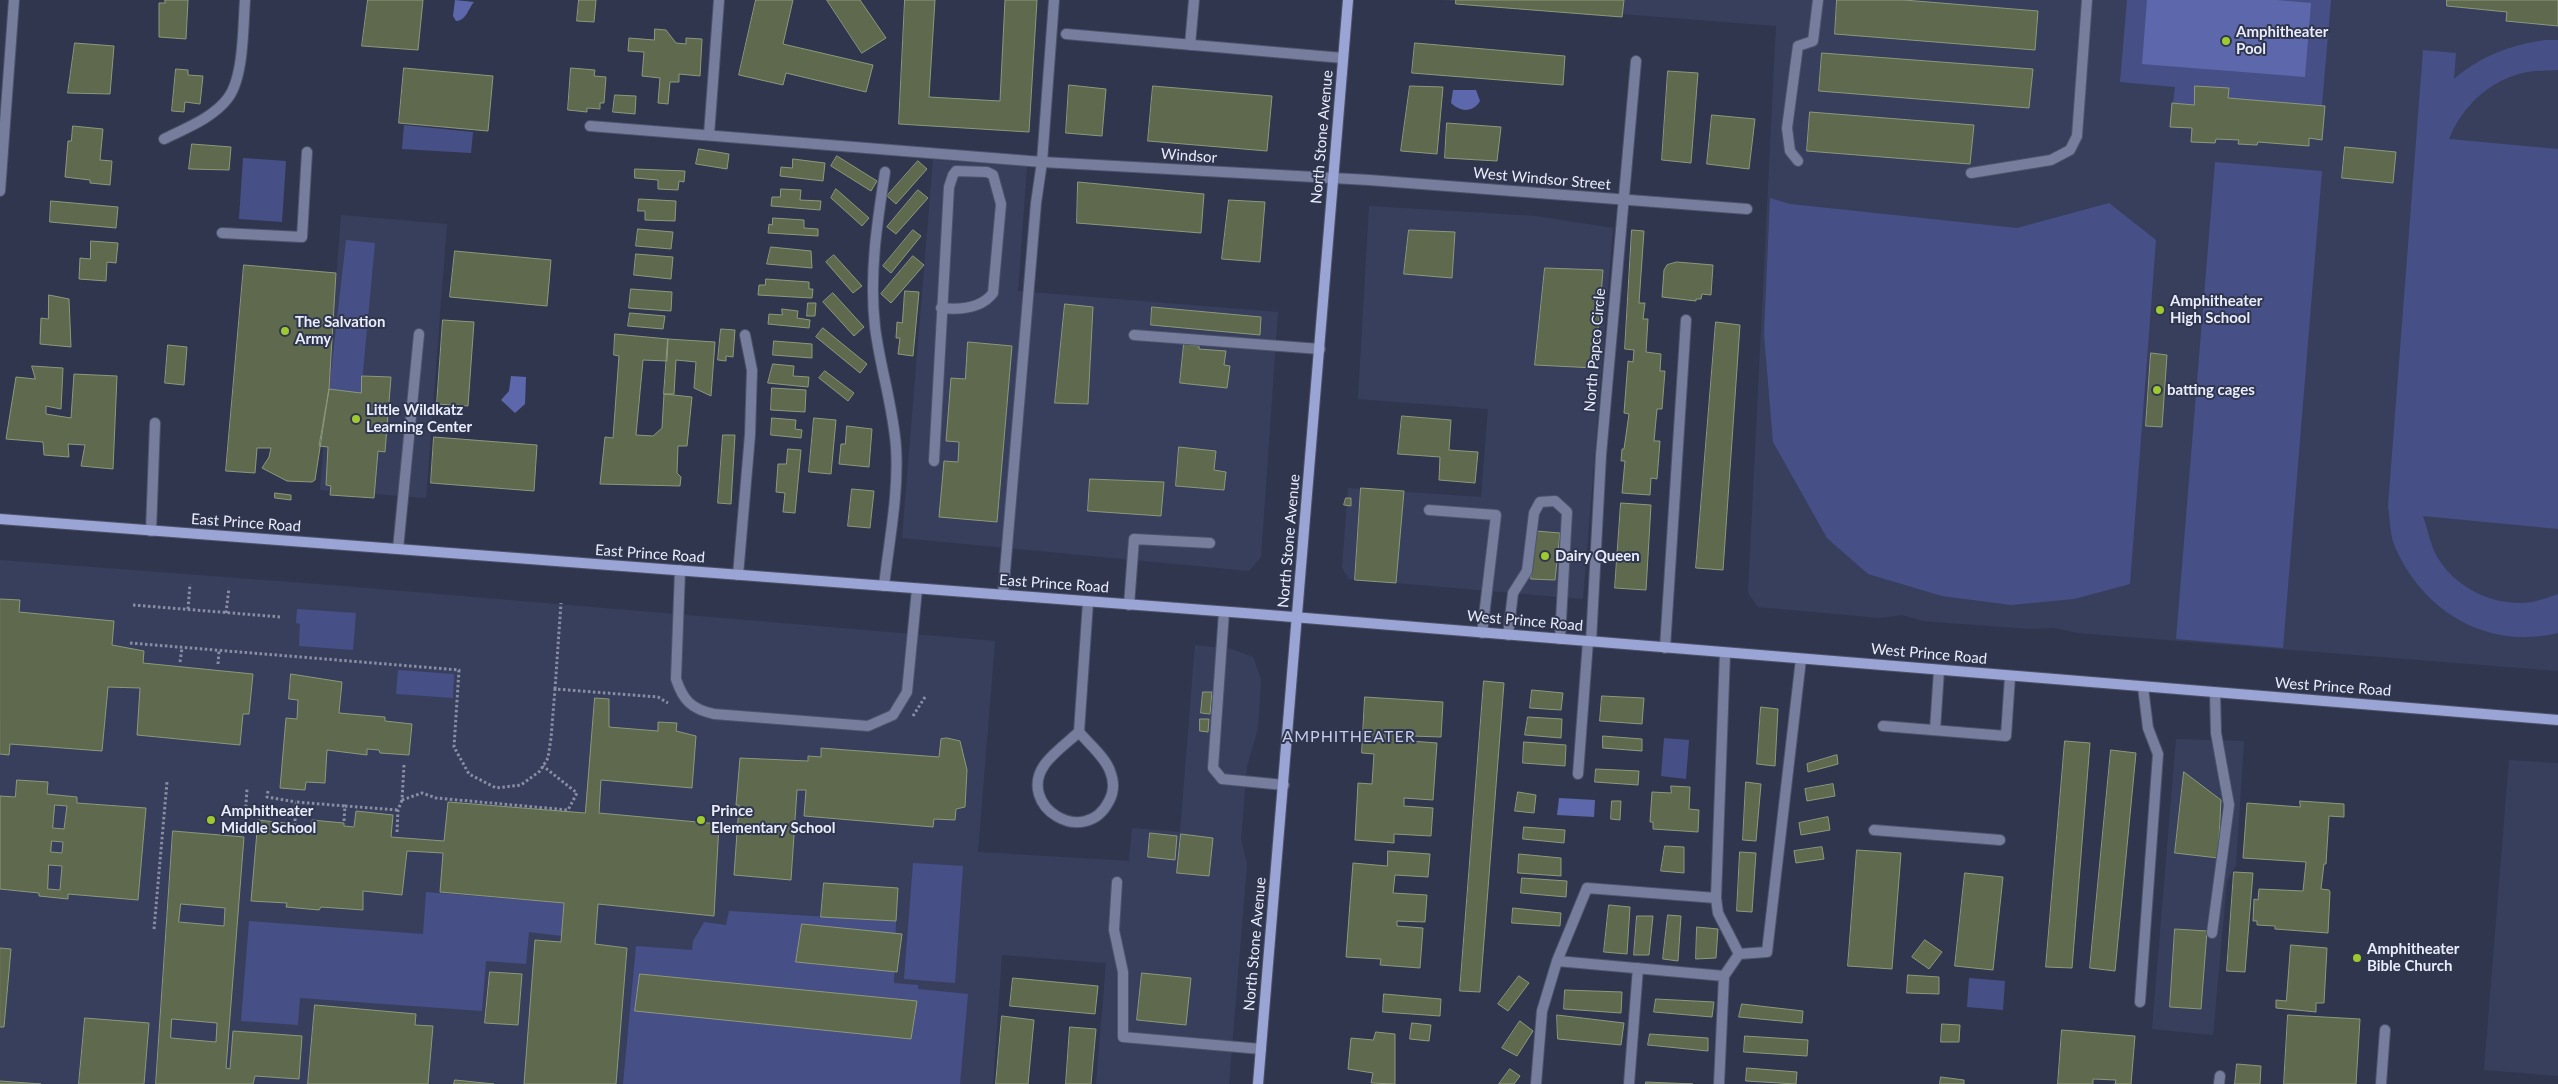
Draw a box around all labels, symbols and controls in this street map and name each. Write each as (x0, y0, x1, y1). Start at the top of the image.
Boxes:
place label: Amphitheater Pool (2236, 23, 2328, 58)
marker: Amphitheater Pool (2220, 35, 2232, 47)
street label: North Stone Avenue (1307, 69, 1337, 205)
street label: Windsor (1160, 145, 1218, 167)
street label: West Windsor Street (1472, 164, 1612, 194)
street label: North Papco Circle (1581, 287, 1609, 413)
place label: Amphitheater High School (2170, 292, 2262, 327)
marker: Amphitheater High School (2154, 304, 2166, 316)
place label: The Salvation Army (295, 313, 385, 348)
marker: The Salvation Army (279, 325, 291, 337)
place label: batting cages (2167, 381, 2255, 399)
marker: batting cages (2151, 384, 2163, 396)
place label: Little Wildkatz Learning Center (366, 401, 472, 436)
marker: Little Wildkatz Learning Center (350, 413, 362, 425)
street label: North Stone Avenue (1274, 473, 1304, 609)
street label: East Prince Road (190, 510, 302, 536)
street label: East Prince Road (594, 541, 706, 567)
place label: Dairy Queen (1555, 547, 1640, 565)
marker: Dairy Queen (1539, 550, 1551, 562)
street label: East Prince Road (998, 571, 1110, 597)
street label: West Prince Road (1466, 607, 1584, 635)
street label: West Prince Road (1870, 640, 1988, 668)
street label: West Prince Road (2274, 674, 2392, 700)
district label: AMPHITHEATER (1281, 727, 1417, 747)
place label: Amphitheater Middle School (221, 802, 316, 837)
place label: Prince Elementary School (711, 802, 835, 837)
marker: Amphitheater Middle School (205, 814, 217, 826)
marker: Prince Elementary School (695, 814, 707, 826)
street label: North Stone Avenue (1240, 876, 1270, 1012)
place label: Amphitheater Bible Church (2367, 940, 2459, 975)
marker: Amphitheater Bible Church (2351, 952, 2363, 964)

